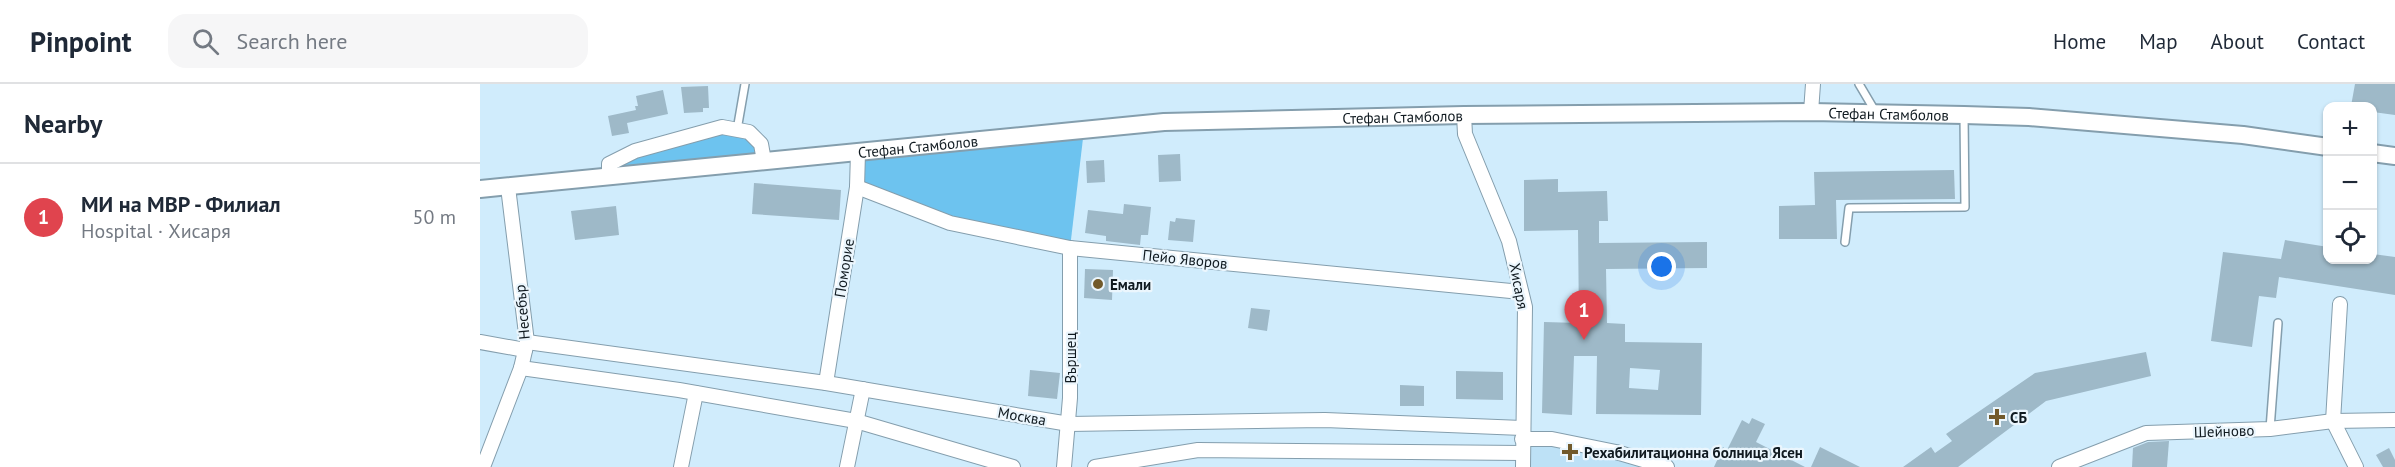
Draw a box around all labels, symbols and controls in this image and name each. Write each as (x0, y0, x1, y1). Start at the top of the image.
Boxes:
search box (168, 14, 588, 68)
text: Pinpoint (30, 23, 132, 60)
icon: search (189, 25, 222, 58)
text: Search here (237, 27, 347, 55)
text: Home (2053, 28, 2106, 55)
text: Map (2139, 28, 2178, 55)
text: About (2211, 28, 2264, 55)
text: Contact (2297, 28, 2365, 55)
map controls (2323, 102, 2377, 264)
button: + (2323, 102, 2377, 156)
street label: Стефан Стамболов (1828, 103, 1949, 124)
street label: Стефан Стамболов (1342, 106, 1463, 127)
text: Nearby (24, 107, 102, 140)
street label: Стефан Стамболов (857, 131, 979, 161)
button: − (2323, 156, 2377, 210)
text: МИ на МВР - Филиал (81, 190, 281, 218)
text: 1 (38, 204, 49, 230)
text: 50 m (413, 204, 456, 230)
button: locate (2323, 210, 2377, 264)
text: Hospital · Хисаря (81, 218, 231, 244)
street label: Поморие (830, 237, 858, 299)
street label: Пейо Яворов (1142, 245, 1228, 273)
your location (1647, 252, 1676, 281)
street label: Хисаря (1505, 261, 1533, 311)
place label: Емали (1110, 275, 1151, 294)
marker: Емали (1091, 277, 1105, 291)
street label: Несебър (510, 284, 534, 340)
pin: 1 (1564, 290, 1604, 340)
street label: Вършец (1061, 332, 1080, 384)
street label: Москва (996, 402, 1048, 430)
marker: СБ (1988, 408, 2006, 426)
place label: СБ (2010, 408, 2027, 427)
street label: Шейново (2193, 420, 2255, 442)
marker: Рехабилитационна болница Ясен (1561, 443, 1579, 461)
place label: Рехабилитационна болница Ясен (1584, 443, 1803, 462)

